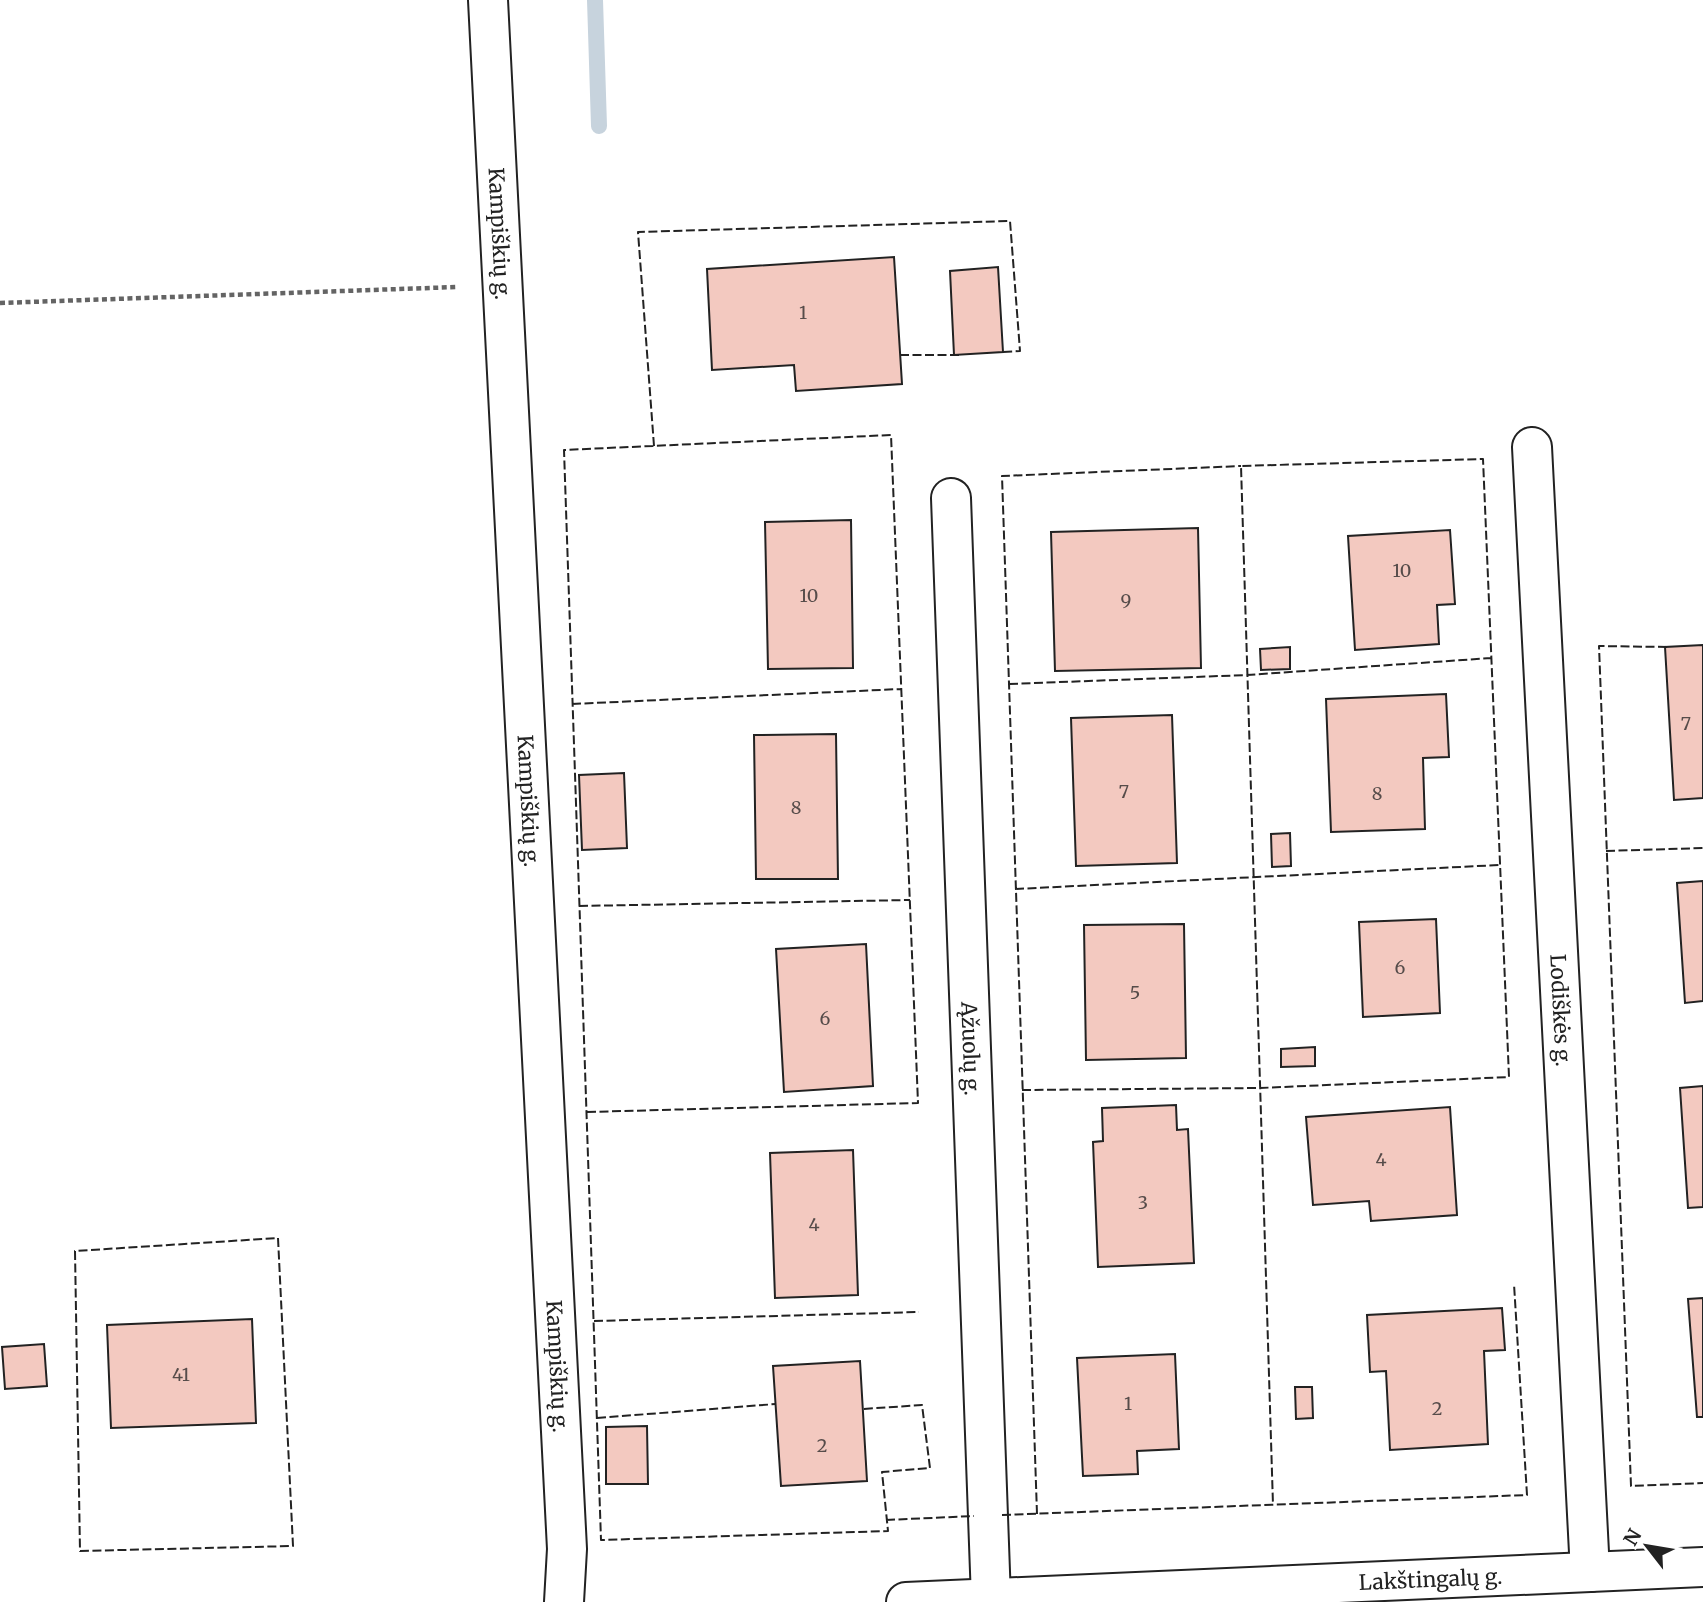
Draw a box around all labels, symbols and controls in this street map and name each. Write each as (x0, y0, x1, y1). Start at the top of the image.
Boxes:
street label: Kampiškių g. (483, 167, 517, 300)
house number: 1 (799, 301, 807, 324)
house number: 10 (1393, 559, 1411, 582)
house number: 10 (800, 584, 818, 607)
house number: 9 (1121, 589, 1131, 612)
house number: 7 (1681, 712, 1691, 735)
street label: Kampiškių g. (512, 734, 546, 868)
house number: 7 (1119, 780, 1129, 803)
house number: 8 (1372, 782, 1382, 805)
house number: 8 (791, 796, 801, 819)
street label: Lodiškės g. (1545, 953, 1577, 1067)
house number: 6 (1395, 956, 1406, 979)
house number: 5 (1130, 981, 1140, 1004)
street label: Ąžuolų g. (956, 1000, 986, 1096)
house number: 6 (820, 1007, 831, 1030)
house number: 4 (1375, 1148, 1387, 1171)
house number: 3 (1138, 1191, 1148, 1214)
house number: 4 (808, 1213, 820, 1236)
street label: Kampiškių g. (541, 1299, 575, 1433)
house number: 41 (172, 1363, 190, 1386)
house number: 1 (1124, 1392, 1132, 1415)
house number: 2 (1432, 1397, 1442, 1420)
house number: 2 (817, 1434, 827, 1457)
north arrow (1612, 1511, 1682, 1581)
text: N (1618, 1525, 1647, 1550)
street label: Lakštingalų g. (1358, 1562, 1503, 1596)

